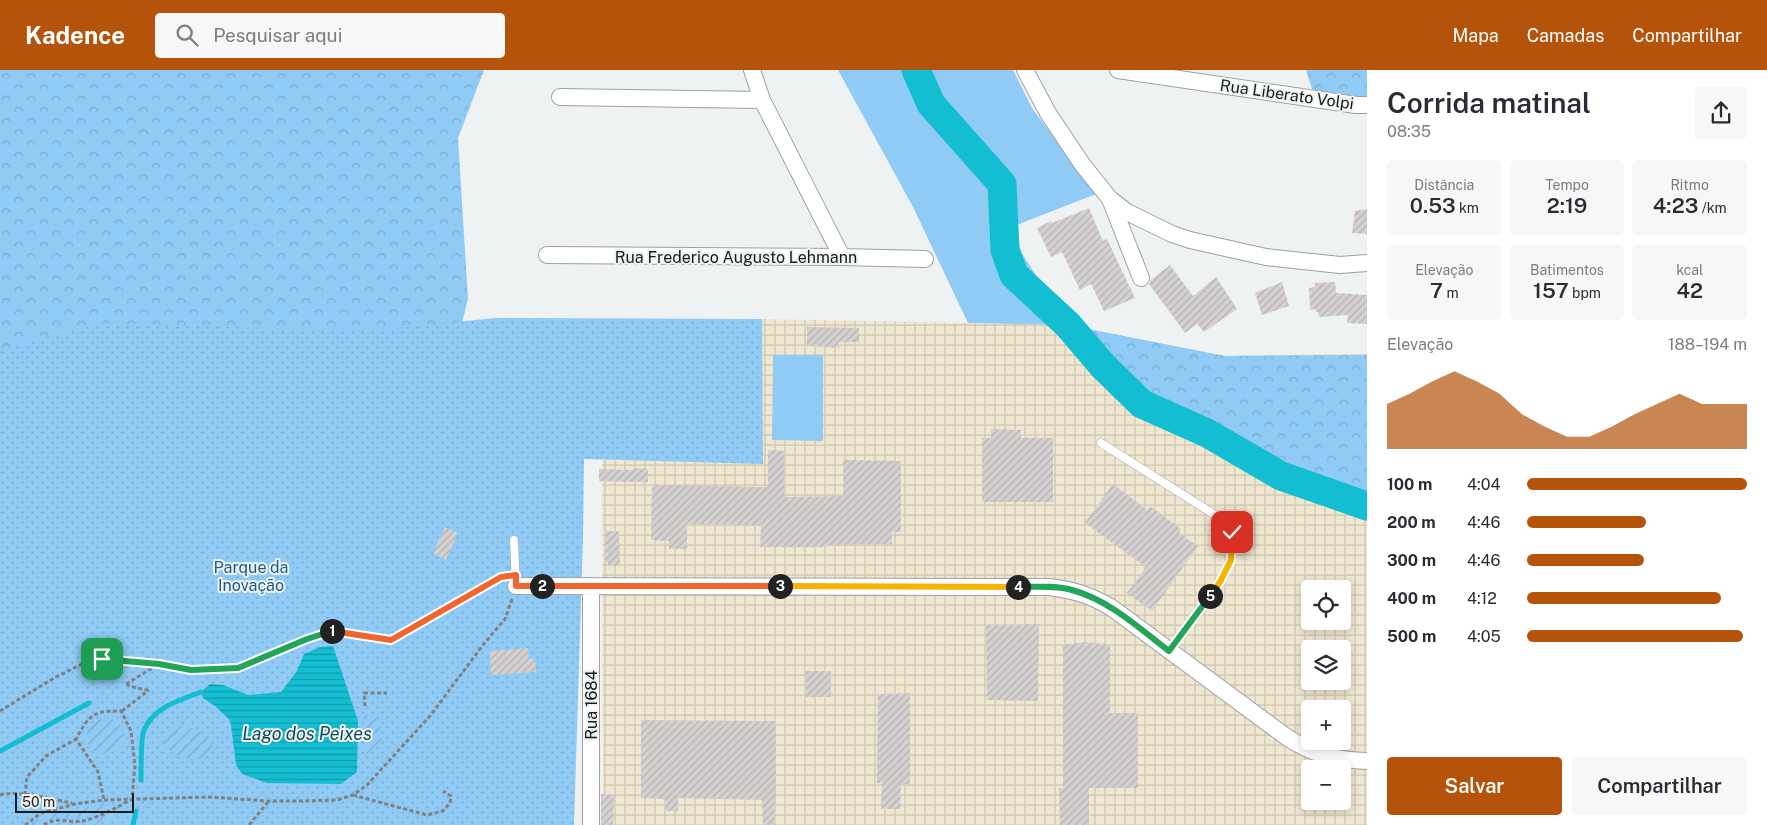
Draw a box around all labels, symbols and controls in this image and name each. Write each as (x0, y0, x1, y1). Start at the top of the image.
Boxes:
search box (155, 13, 505, 58)
text: Kadence (25, 21, 125, 49)
icon: search (173, 21, 201, 49)
text: Pesquisar aqui (213, 24, 342, 46)
text: Mapa (1452, 25, 1499, 46)
text: Camadas (1527, 25, 1604, 46)
text: Compartilhar (1632, 25, 1742, 46)
street label: Rua Liberato Volpi (1219, 76, 1355, 113)
text: Corrida matinal (1387, 86, 1591, 119)
button: share (1695, 87, 1747, 139)
text: 08:35 (1387, 122, 1431, 141)
text: Distância (1414, 177, 1474, 193)
text: Tempo (1545, 177, 1589, 193)
text: Ritmo (1670, 177, 1709, 193)
text: 0.53 (1410, 193, 1456, 218)
text: 2:19 (1547, 193, 1587, 218)
text: 4:23 (1653, 193, 1698, 218)
text: km (1456, 200, 1479, 216)
text: /km (1698, 200, 1727, 216)
street label: Rua Frederico Augusto Lehmann (615, 248, 857, 267)
text: Elevação (1415, 262, 1473, 278)
text: Batimentos (1530, 262, 1604, 278)
text: kcal (1676, 262, 1703, 278)
text: 7 (1430, 278, 1443, 303)
text: 157 (1533, 278, 1569, 303)
text: 42 (1676, 278, 1703, 303)
text: m (1443, 285, 1459, 301)
text: bpm (1569, 285, 1601, 301)
text: Elevação (1387, 335, 1453, 354)
text: 188–194 m (1668, 335, 1747, 354)
text: 100 m (1387, 475, 1432, 494)
text: 4:04 (1467, 475, 1500, 494)
pin (1211, 511, 1253, 553)
text: 200 m (1387, 513, 1436, 532)
text: 4:46 (1467, 513, 1501, 532)
icon: check (1218, 518, 1246, 546)
text: 300 m (1387, 551, 1436, 570)
text: 4:46 (1467, 551, 1501, 570)
park label: Parque da Inovação (214, 558, 288, 595)
pin: 2 (530, 574, 554, 598)
pin: 3 (768, 574, 792, 598)
pin: 4 (1006, 574, 1030, 600)
text: 2 (538, 578, 547, 594)
text: 3 (776, 578, 785, 594)
text: 4 (1014, 579, 1023, 595)
map controls (1301, 580, 1351, 810)
button: locate (1301, 580, 1351, 630)
pin: 5 (1198, 584, 1222, 608)
text: 5 (1206, 588, 1215, 604)
text: 400 m (1387, 589, 1436, 608)
text: 4:12 (1467, 589, 1497, 608)
pin: 1 (320, 618, 344, 644)
text: 1 (330, 623, 336, 639)
text: 500 m (1387, 627, 1436, 646)
text: 4:05 (1467, 627, 1501, 646)
pin (81, 638, 123, 680)
button: layers (1301, 640, 1351, 690)
icon: arrive (88, 645, 116, 673)
street label: Rua 1684 (582, 670, 601, 740)
button: + (1301, 700, 1351, 750)
water label: Lago dos Peixes (242, 723, 372, 744)
button: Salvar (1387, 757, 1562, 815)
button: Compartilhar (1572, 757, 1747, 815)
button: − (1301, 760, 1351, 810)
scale bar (15, 790, 134, 813)
text: 50 m (22, 794, 55, 810)

